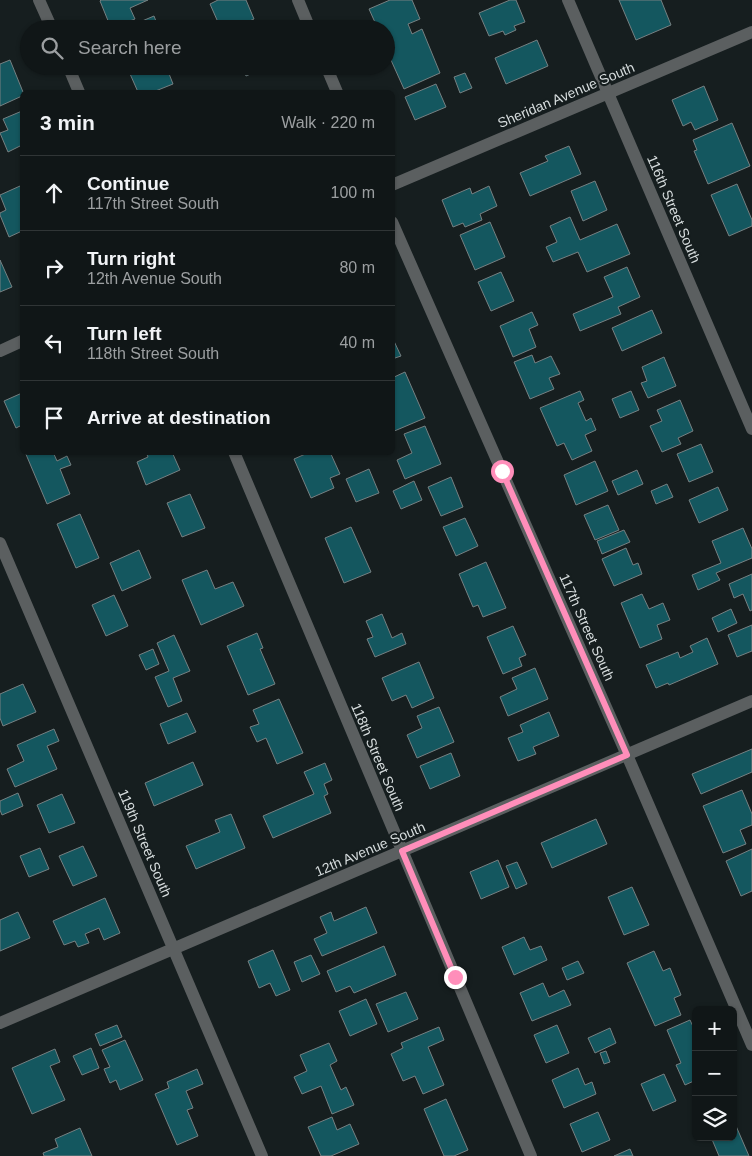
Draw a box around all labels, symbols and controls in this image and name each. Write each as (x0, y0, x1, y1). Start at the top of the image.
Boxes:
search box (20, 20, 395, 75)
icon: search (38, 34, 66, 62)
text: Search here (78, 37, 182, 58)
street label: Sheridan Avenue South (495, 59, 637, 131)
text: 3 min (40, 111, 95, 134)
text: Walk · 220 m (281, 114, 375, 131)
street label: 116th Street South (644, 153, 704, 265)
text: Continue (87, 173, 169, 194)
icon: ahead (40, 179, 68, 207)
text: 100 m (331, 184, 375, 201)
text: 117th Street South (87, 195, 219, 212)
text: Turn right (87, 248, 175, 269)
icon: right (40, 254, 68, 282)
text: 80 m (339, 259, 375, 276)
text: 12th Avenue South (87, 270, 222, 287)
text: Turn left (87, 323, 162, 344)
icon: left (40, 329, 68, 357)
text: 40 m (339, 334, 375, 351)
text: 118th Street South (87, 345, 219, 362)
icon: arrive (40, 404, 68, 432)
text: Arrive at destination (87, 407, 271, 428)
route start (491, 460, 514, 483)
street label: 117th Street South (556, 571, 618, 683)
street label: 118th Street South (348, 701, 408, 813)
street label: 119th Street South (115, 787, 175, 899)
street label: 12th Avenue South (313, 819, 427, 879)
route end (444, 966, 467, 989)
map controls (692, 1006, 737, 1141)
button: + (692, 1006, 737, 1051)
button: − (692, 1051, 737, 1096)
button: layers (692, 1096, 737, 1141)

